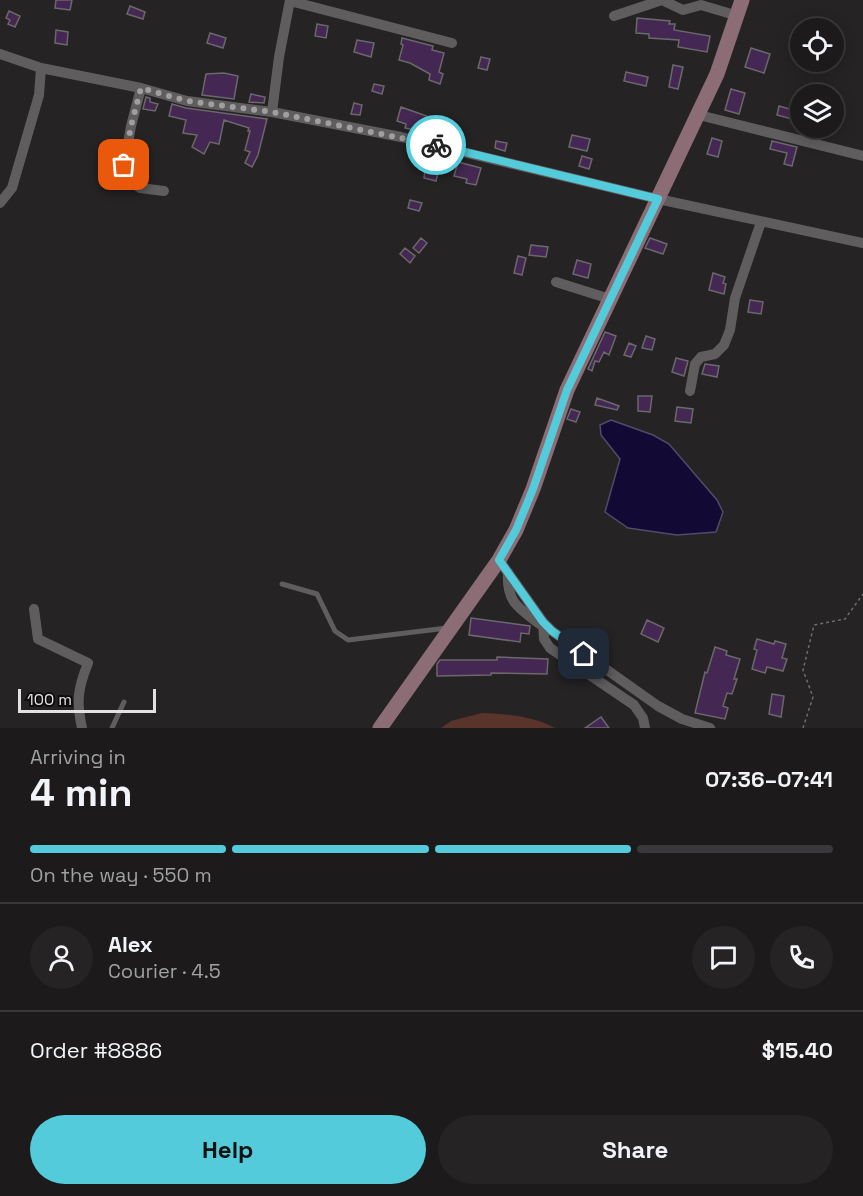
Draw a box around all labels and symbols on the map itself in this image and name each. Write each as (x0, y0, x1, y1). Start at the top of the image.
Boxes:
courier (406, 115, 466, 175)
pin (98, 139, 149, 190)
pin (558, 628, 609, 679)
scale bar (18, 686, 156, 714)

